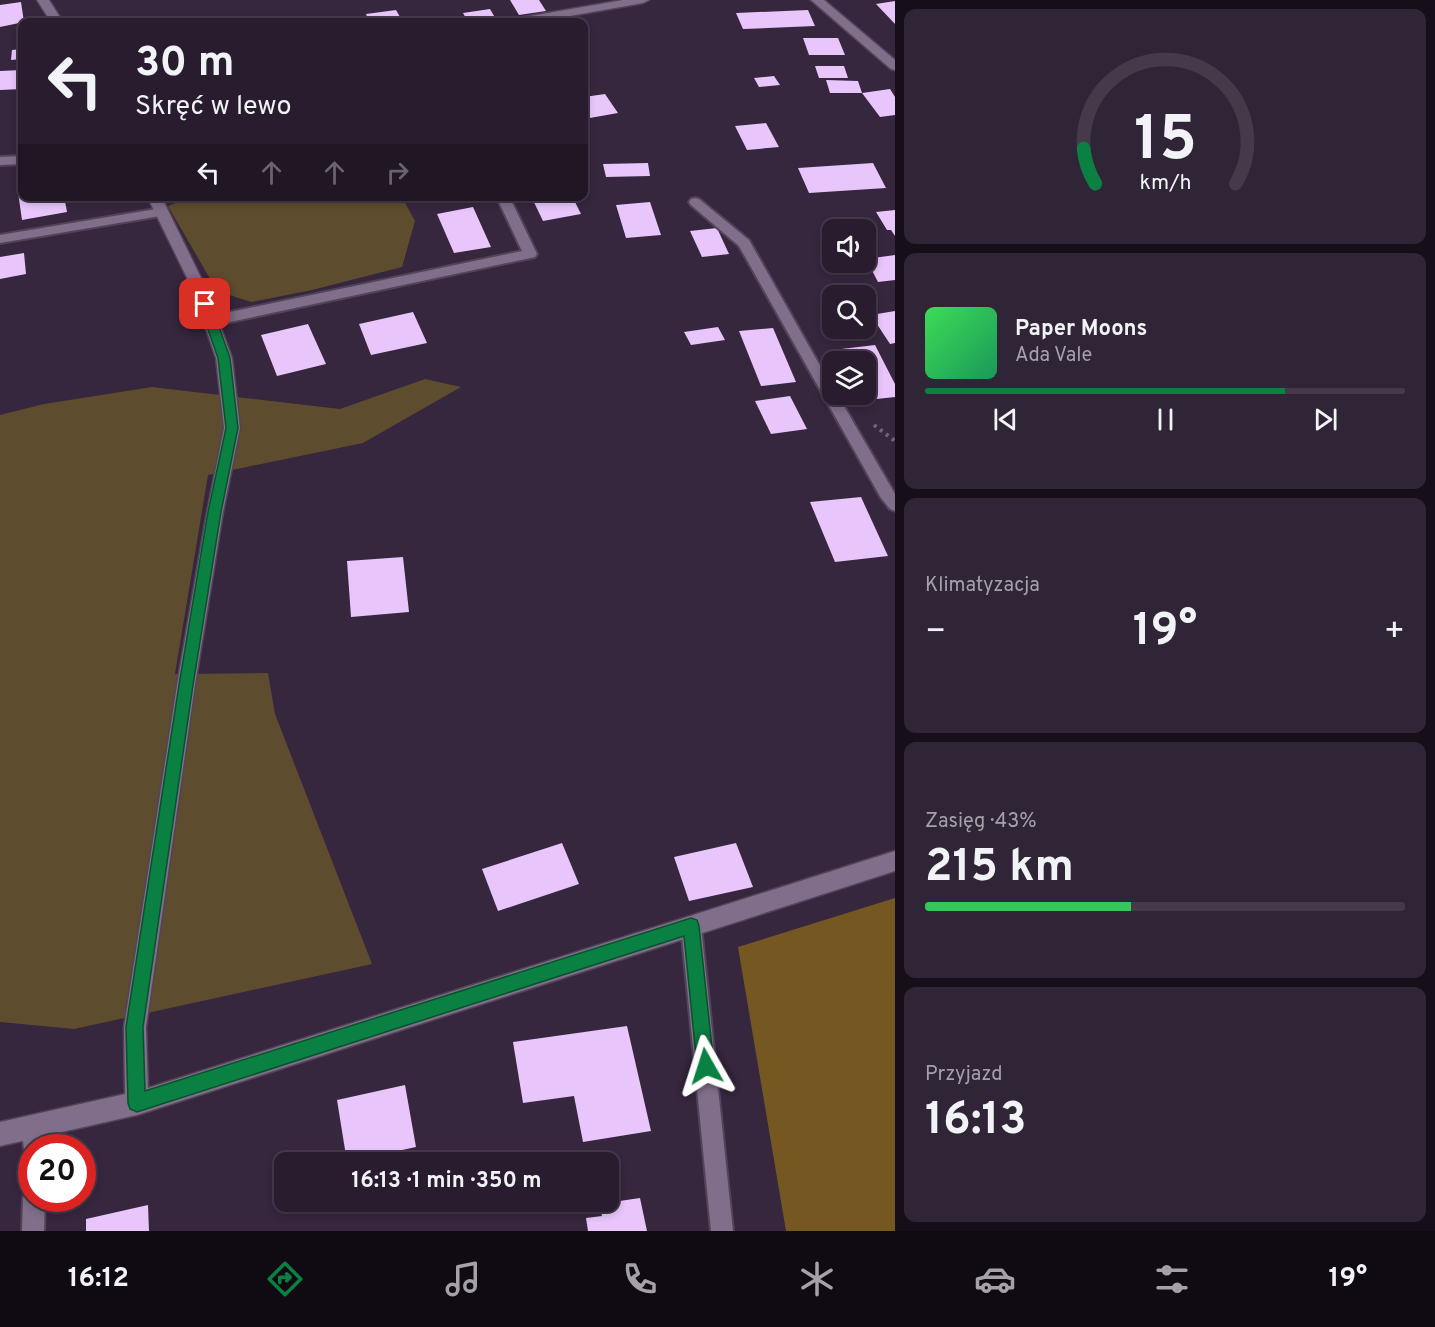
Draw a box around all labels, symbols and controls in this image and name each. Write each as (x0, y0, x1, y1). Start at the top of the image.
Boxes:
text: 30 m (135, 38, 234, 91)
icon: left (36, 42, 114, 120)
text: Skręć w lewo (135, 90, 291, 124)
text: 15 (1133, 103, 1197, 182)
icon: left (192, 156, 225, 189)
icon: ahead (255, 156, 288, 189)
icon: ahead (318, 156, 351, 189)
icon: right (381, 156, 414, 189)
text: km/h (1139, 170, 1191, 197)
map controls (822, 219, 876, 405)
button: sound (822, 219, 876, 273)
pin (179, 278, 230, 329)
button: search (822, 285, 876, 339)
icon: arrive (188, 287, 221, 320)
text: Paper Moons (1015, 316, 1147, 343)
text: Ada Vale (1015, 343, 1092, 369)
button: layers (822, 351, 876, 405)
icon: previous (989, 403, 1022, 436)
icon: pause (1149, 403, 1182, 436)
icon: next (1309, 403, 1342, 436)
text: Klimatyzacja (925, 573, 1040, 599)
text: 19° (1133, 604, 1197, 661)
text: − (925, 612, 946, 654)
text: + (1384, 612, 1405, 654)
text: Zasięg · 43% (925, 809, 1037, 835)
text: 215 km (925, 840, 1074, 897)
position arrow (674, 1034, 738, 1098)
text: Przyjazd (925, 1062, 1002, 1088)
text: 16:13 (925, 1093, 1027, 1150)
speed limit sign: 20 (18, 1134, 96, 1212)
text: 16:13 · 1 min · 350 m (351, 1168, 542, 1195)
icon: directions (264, 1258, 306, 1300)
icon: music (442, 1258, 484, 1300)
icon: phone (619, 1258, 661, 1300)
icon: climate (796, 1258, 838, 1300)
icon: car (974, 1258, 1016, 1300)
icon: filters (1151, 1258, 1193, 1300)
text: 16:12 (68, 1262, 129, 1296)
text: 19° (1329, 1262, 1367, 1296)

